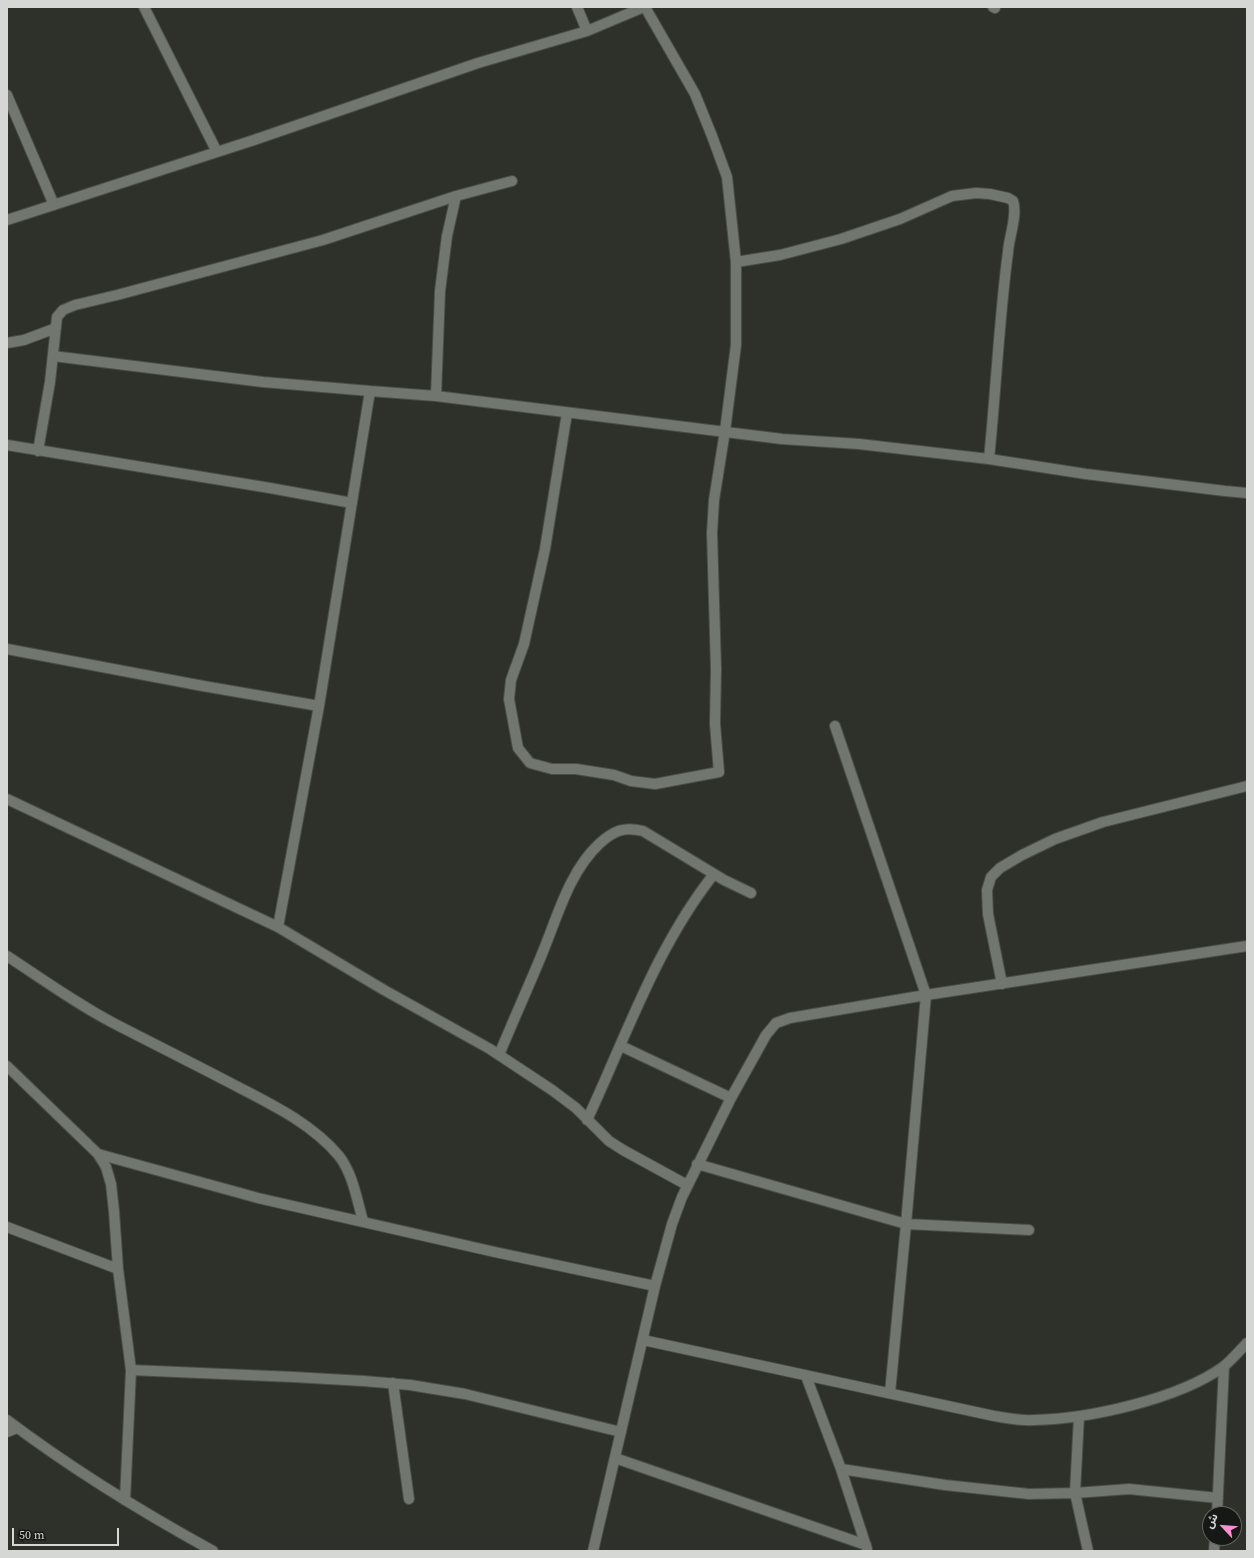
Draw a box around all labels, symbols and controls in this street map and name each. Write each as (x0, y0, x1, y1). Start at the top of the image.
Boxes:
north arrow (1202, 1506, 1242, 1546)
text: ش (1202, 1511, 1222, 1531)
scale bar (14, 1520, 121, 1546)
text: 50 m (19, 1527, 45, 1543)

